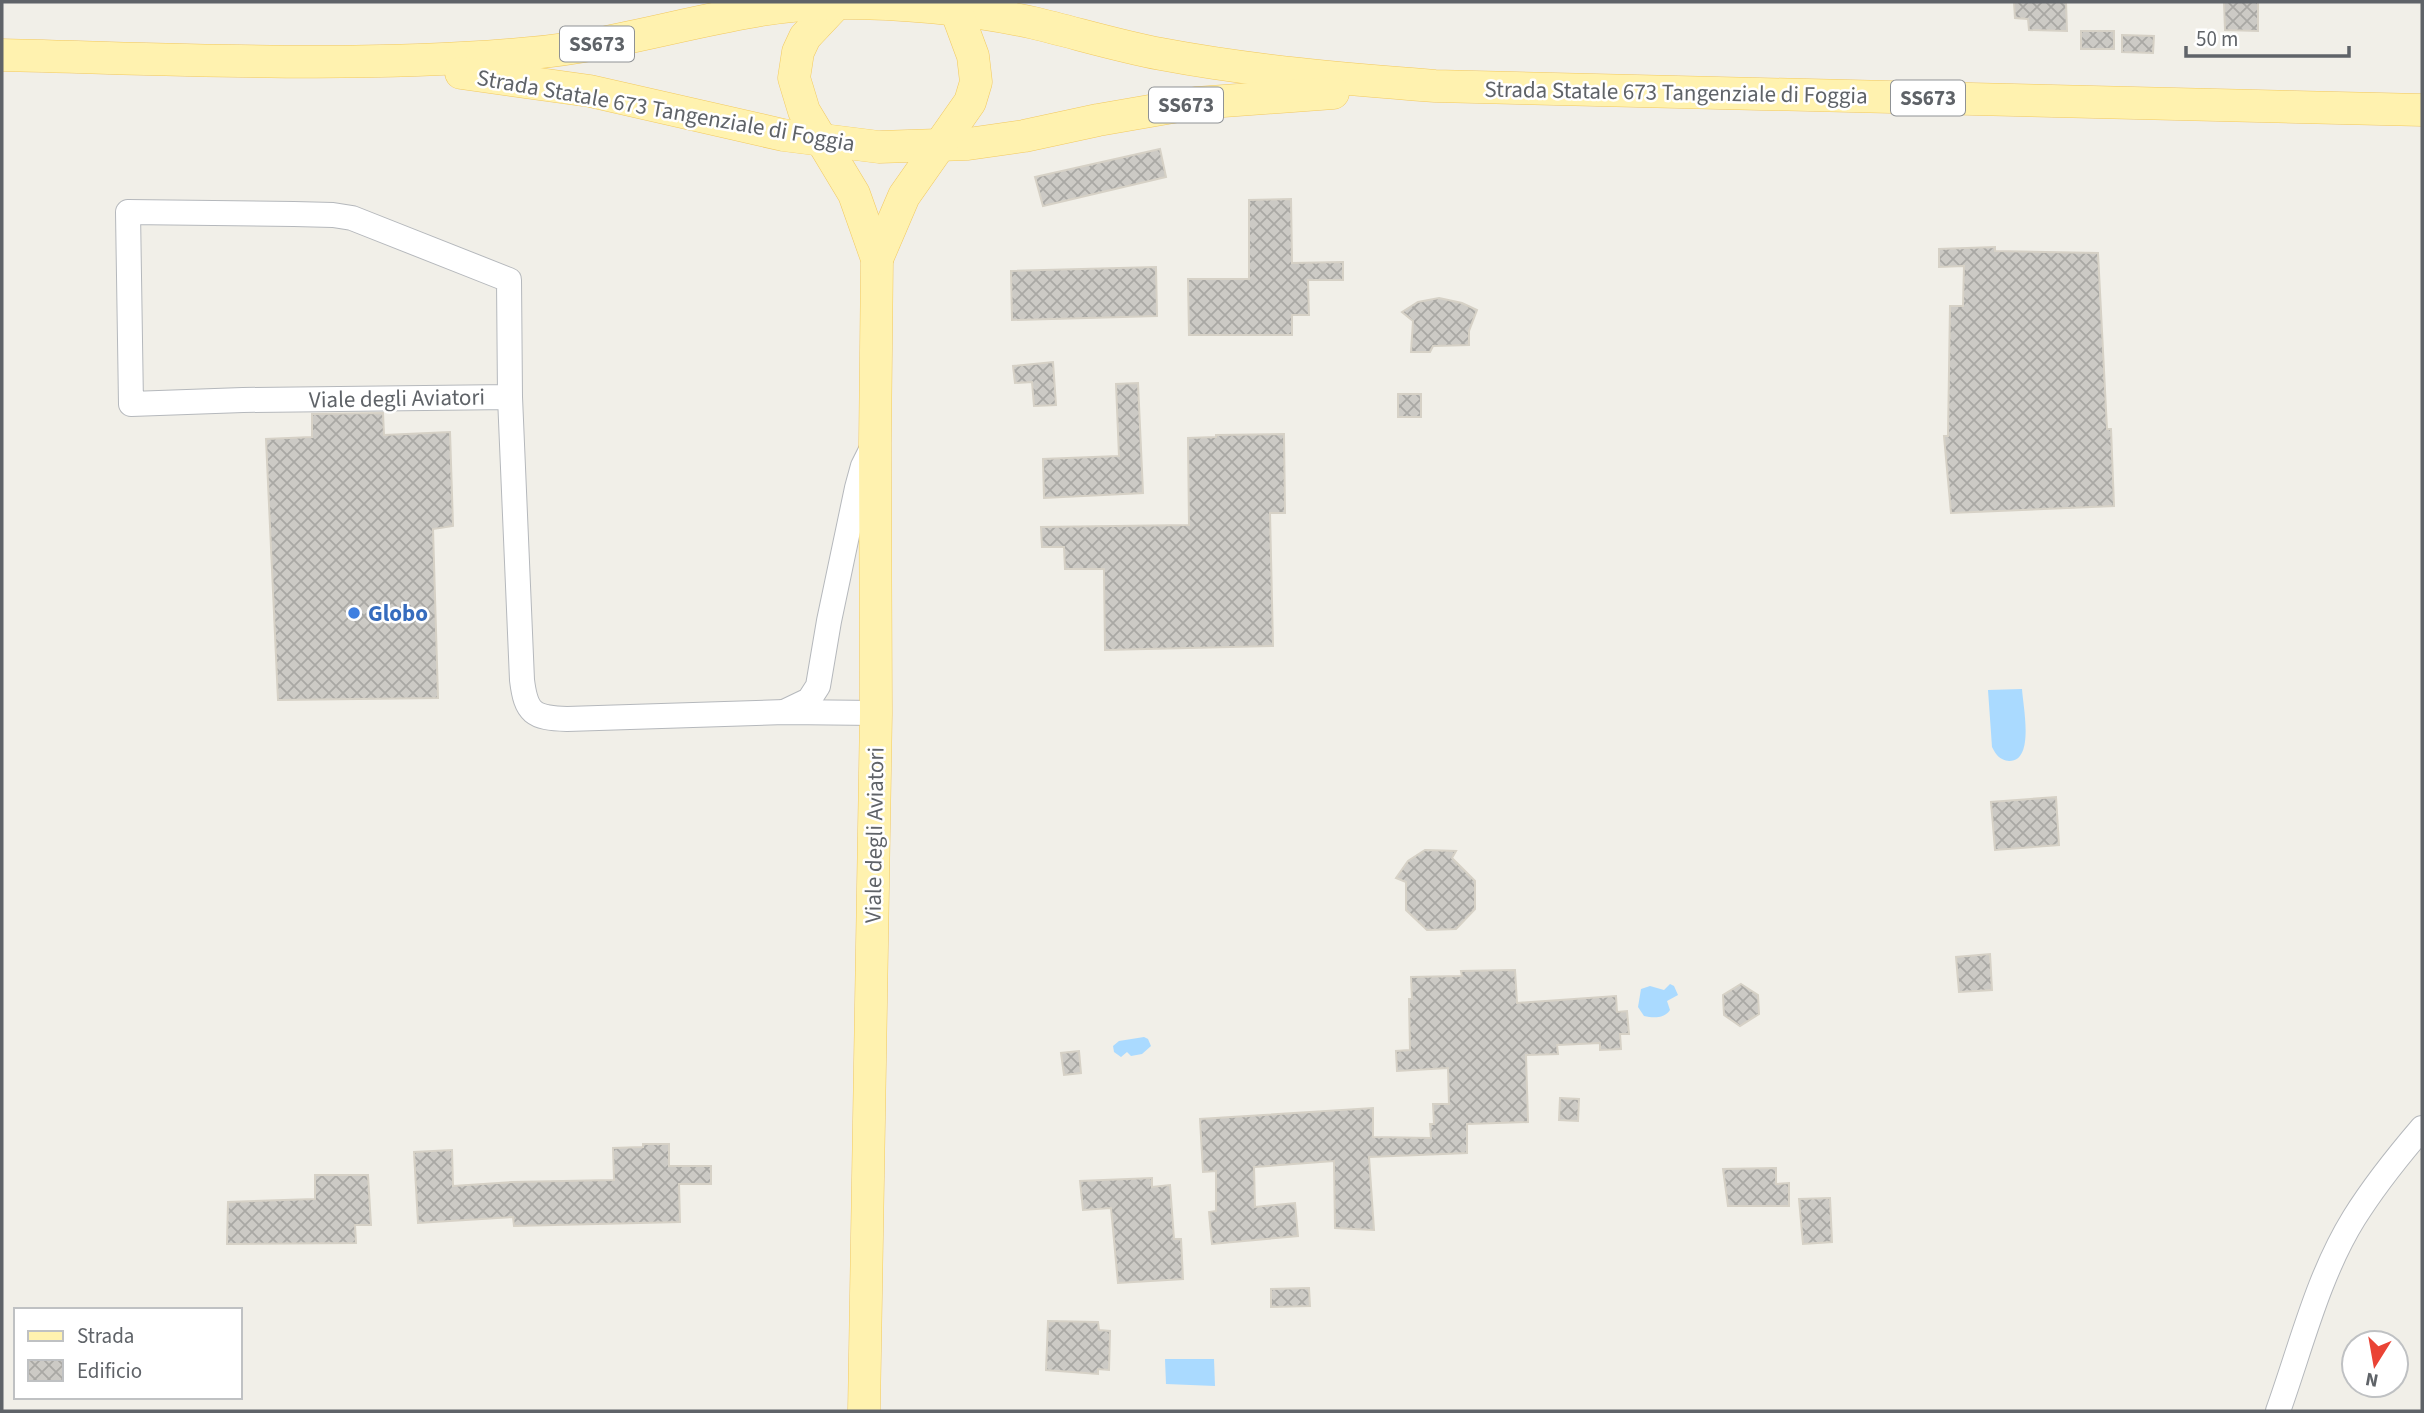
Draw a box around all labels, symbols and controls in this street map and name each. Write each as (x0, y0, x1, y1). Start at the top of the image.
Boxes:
scale bar (2186, 14, 2349, 58)
text: 50 m (2196, 24, 2238, 54)
road number: SS673 (560, 26, 634, 61)
street label: Strada Statale 673 Tangenziale di Foggia (474, 61, 858, 160)
street label: Strada Statale 673 Tangenziale di Foggia (1484, 73, 1868, 112)
road number: SS673 (1891, 80, 1965, 116)
road number: SS673 (1149, 88, 1223, 122)
street label: Viale degli Aviatori (309, 380, 485, 417)
place label: Globo (368, 597, 428, 630)
marker: Globo (346, 605, 362, 621)
street label: Viale degli Aviatori (856, 747, 893, 923)
legend (14, 1308, 242, 1399)
text: Strada (77, 1321, 134, 1351)
north arrow (2340, 1329, 2410, 1399)
text: Edificio (77, 1356, 142, 1386)
text: N (2363, 1365, 2381, 1394)

